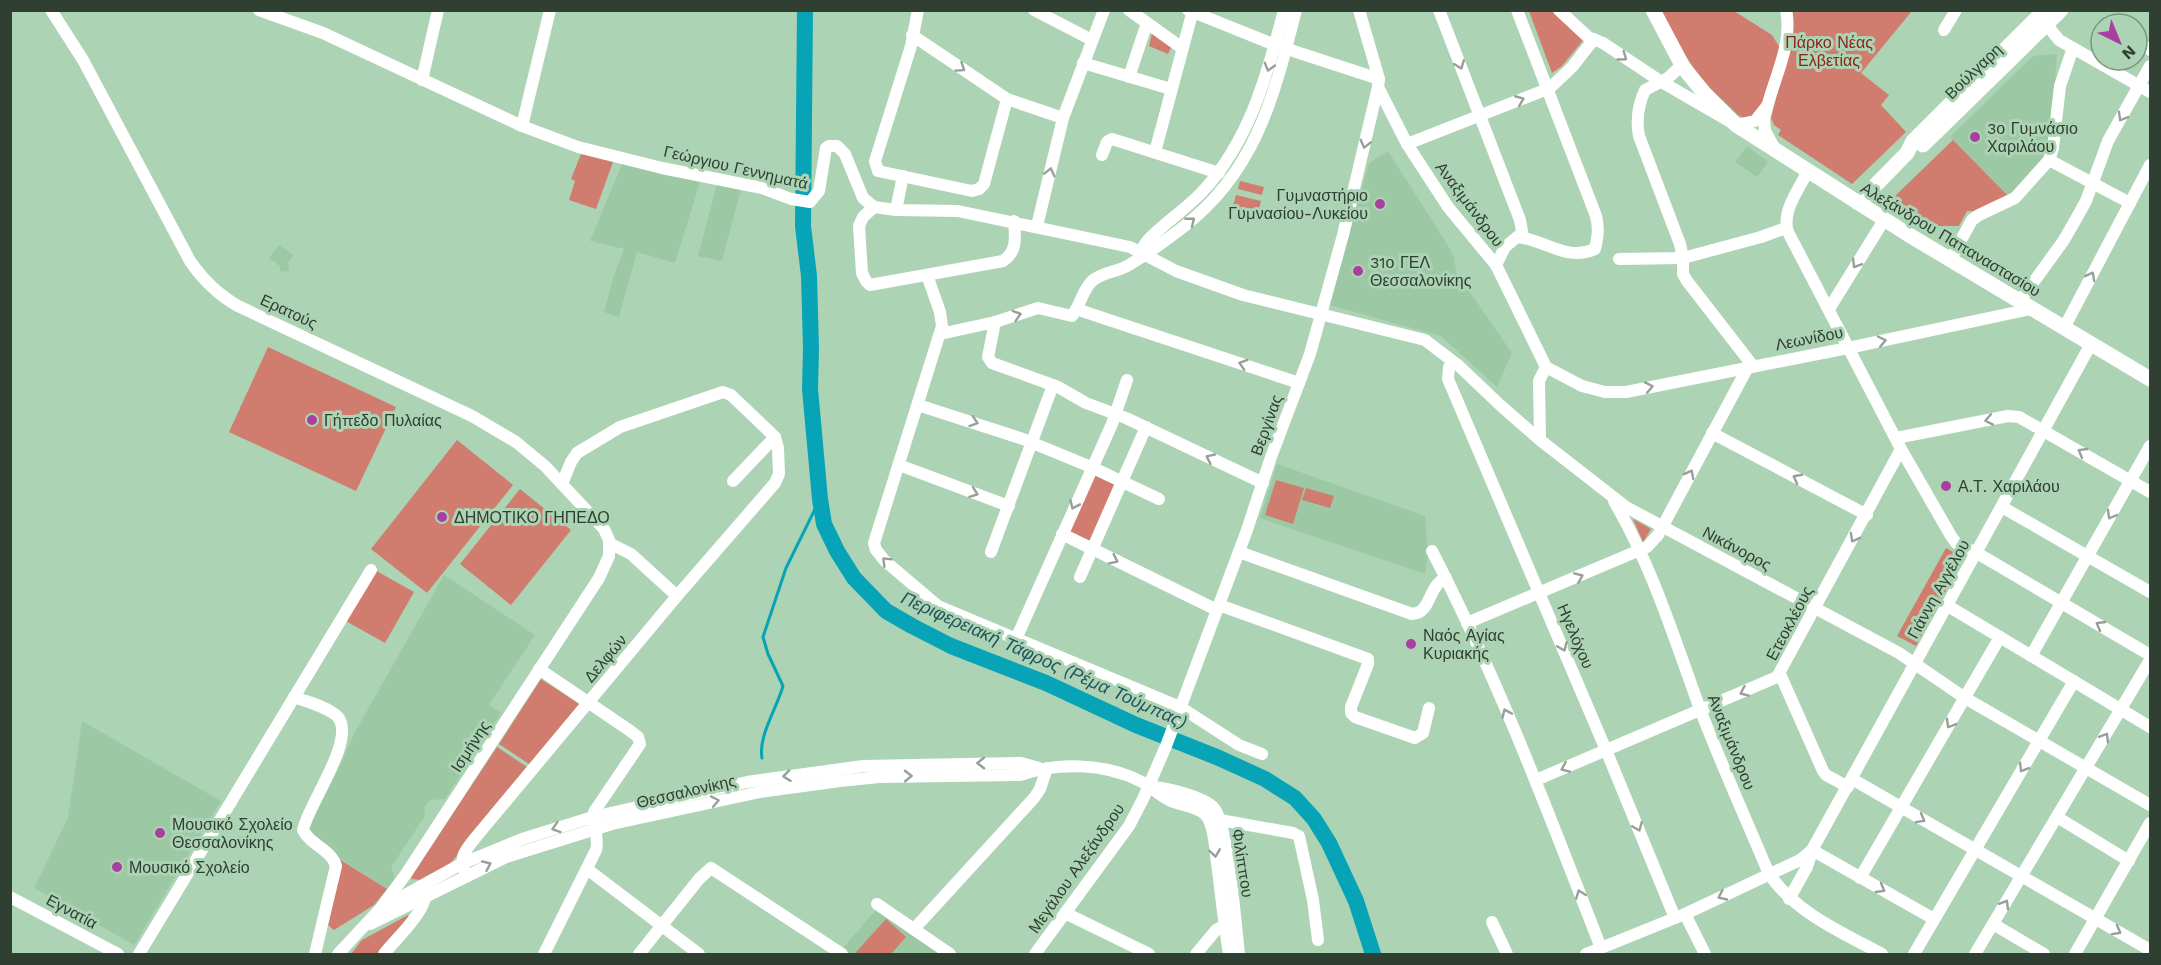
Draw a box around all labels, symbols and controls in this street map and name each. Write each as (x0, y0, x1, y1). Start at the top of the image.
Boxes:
north arrow (2089, 12, 2149, 72)
park label: Πάρκο Νέας Ελβετίας (1785, 33, 1873, 70)
street label: Βούλγαρη (1941, 40, 2006, 103)
text: N (2118, 42, 2140, 64)
one-way arrow (1616, 50, 1627, 61)
one-way arrow (1452, 59, 1465, 70)
one-way arrow (954, 61, 965, 72)
one-way arrow (1264, 61, 1276, 72)
one-way arrow (1514, 95, 1525, 107)
one-way arrow (2118, 111, 2129, 121)
place label: 3ο Γυμνάσιο Χαριλάου (1987, 119, 2078, 156)
marker: 3ο Γυμνάσιο Χαριλάου (1968, 130, 1982, 144)
one-way arrow (1359, 139, 1372, 149)
street label: Γεώργιου Γεννηματά (662, 142, 810, 193)
street label: Αναξιμάνδρου (1432, 158, 1508, 250)
one-way arrow (1043, 167, 1056, 177)
street label: Αλεξάνδρου Παπαναστασίου (1857, 178, 2044, 301)
place label: Γυμναστήριο Γυμνασίου-Λυκείου (1228, 186, 1368, 223)
marker: Γυμναστήριο Γυμνασίου-Λυκείου (1373, 197, 1387, 211)
one-way arrow (1184, 217, 1195, 228)
place label: 31ο ΓΕΛ Θεσσαλονίκης (1370, 253, 1472, 290)
one-way arrow (1852, 258, 1864, 268)
marker: 31ο ΓΕΛ Θεσσαλονίκης (1351, 264, 1365, 278)
one-way arrow (2084, 272, 2095, 282)
street label: Ερατούς (257, 290, 320, 333)
one-way arrow (1011, 310, 1022, 322)
street label: Λεωνίδου (1774, 323, 1844, 354)
one-way arrow (1877, 335, 1887, 348)
one-way arrow (1239, 359, 1249, 371)
one-way arrow (1644, 381, 1654, 394)
street label: Βεργίνας (1247, 392, 1286, 458)
place label: Γήπεδο Πυλαίας (324, 411, 442, 430)
marker: Γήπεδο Πυλαίας (305, 413, 319, 427)
one-way arrow (1985, 413, 1995, 426)
one-way arrow (968, 415, 979, 427)
one-way arrow (2078, 448, 2088, 459)
one-way arrow (1206, 453, 1217, 465)
one-way arrow (1683, 470, 1694, 481)
one-way arrow (1792, 474, 1803, 485)
place label: Α.Τ. Χαριλάου (1958, 477, 2060, 496)
marker: Α.Τ. Χαριλάου (1939, 479, 1953, 493)
one-way arrow (968, 485, 978, 498)
one-way arrow (1069, 499, 1081, 510)
place label: ΔΗΜΟΤΙΚΟ ΓΗΠΕΔΟ (454, 508, 610, 527)
one-way arrow (2107, 509, 2118, 519)
marker: ΔΗΜΟΤΙΚΟ ΓΗΠΕΔΟ (435, 510, 449, 524)
street label: Νικάνορος (1699, 522, 1774, 575)
one-way arrow (1850, 532, 1861, 542)
street label: Γιάννη Αγγέλου (1903, 536, 1973, 642)
one-way arrow (1108, 552, 1119, 564)
one-way arrow (882, 557, 893, 568)
one-way arrow (1573, 572, 1584, 584)
street label: Ετεοκλέους (1762, 583, 1817, 664)
water label: Περιφερειακή Τάφρος (Ρέμα Τούμπας) (898, 587, 1190, 732)
street label: Ηγελόχου (1553, 601, 1598, 671)
one-way arrow (2096, 621, 2106, 633)
place label: Ναός Αγίας Κυριακής (1423, 626, 1505, 663)
street label: Δελφών (580, 631, 631, 686)
marker: Ναός Αγίας Κυριακής (1404, 637, 1418, 651)
one-way arrow (1556, 641, 1568, 652)
one-way arrow (1740, 684, 1751, 696)
street label: Αναξιμάνδρου (1704, 692, 1759, 793)
one-way arrow (1502, 708, 1514, 719)
street label: Ισμήνης (447, 717, 494, 776)
one-way arrow (1945, 718, 1957, 728)
one-way arrow (2097, 733, 2109, 743)
one-way arrow (977, 757, 986, 770)
one-way arrow (1560, 761, 1571, 773)
one-way arrow (2019, 762, 2031, 772)
one-way arrow (782, 769, 791, 781)
one-way arrow (904, 770, 913, 783)
street label: Θεσσαλονίκης (635, 771, 738, 812)
one-way arrow (710, 796, 720, 809)
street label: Μεγάλου Αλεξάνδρου (1024, 800, 1128, 937)
one-way arrow (1915, 812, 1925, 823)
place label: Μουσικό Σχολείο Θεσσαλονίκης (172, 815, 293, 852)
one-way arrow (551, 821, 562, 833)
one-way arrow (1631, 821, 1643, 832)
marker: Μουσικό Σχολείο Θεσσαλονίκης (153, 826, 167, 840)
street label: Φιλίππου (1228, 827, 1257, 899)
one-way arrow (1209, 848, 1221, 857)
place label: Μουσικό Σχολείο (129, 858, 250, 877)
marker: Μουσικό Σχολείο (110, 860, 124, 874)
one-way arrow (481, 860, 492, 872)
one-way arrow (1875, 882, 1885, 894)
one-way arrow (1574, 889, 1587, 899)
one-way arrow (1718, 889, 1729, 901)
street label: Εγνατία (43, 890, 101, 933)
one-way arrow (1998, 900, 2009, 910)
one-way arrow (2110, 924, 2121, 935)

